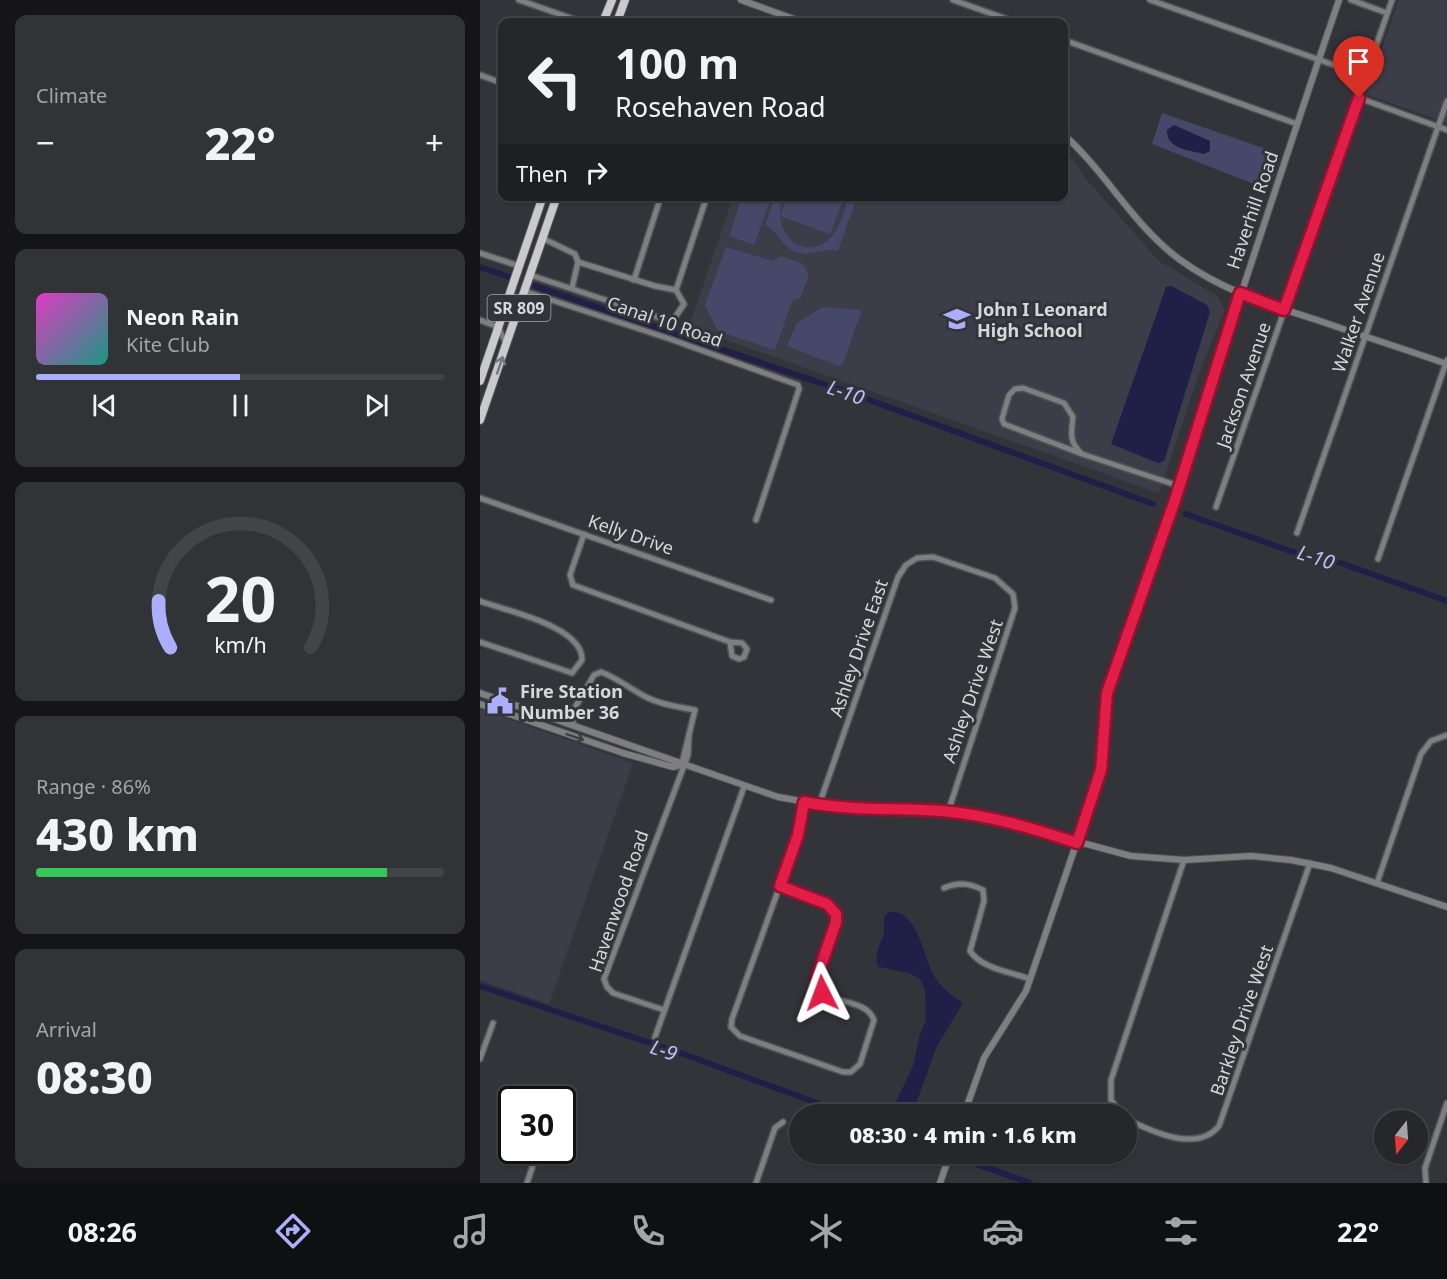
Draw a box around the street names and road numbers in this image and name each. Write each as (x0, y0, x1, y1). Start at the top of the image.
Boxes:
street label: Haverhill Road (1221, 148, 1283, 272)
street label: Walker Avenue (1326, 248, 1390, 376)
street label: Canal 10 Road (604, 290, 726, 352)
road number: SR 809 (488, 295, 550, 321)
street label: Jackson Avenue (1210, 319, 1276, 453)
street label: Kelly Drive (585, 508, 677, 560)
street label: Ashley Drive East (823, 576, 893, 720)
street label: Ashley Drive West (936, 616, 1008, 766)
street label: Havenwood Road (582, 827, 654, 975)
street label: Barkley Drive West (1204, 941, 1278, 1099)

